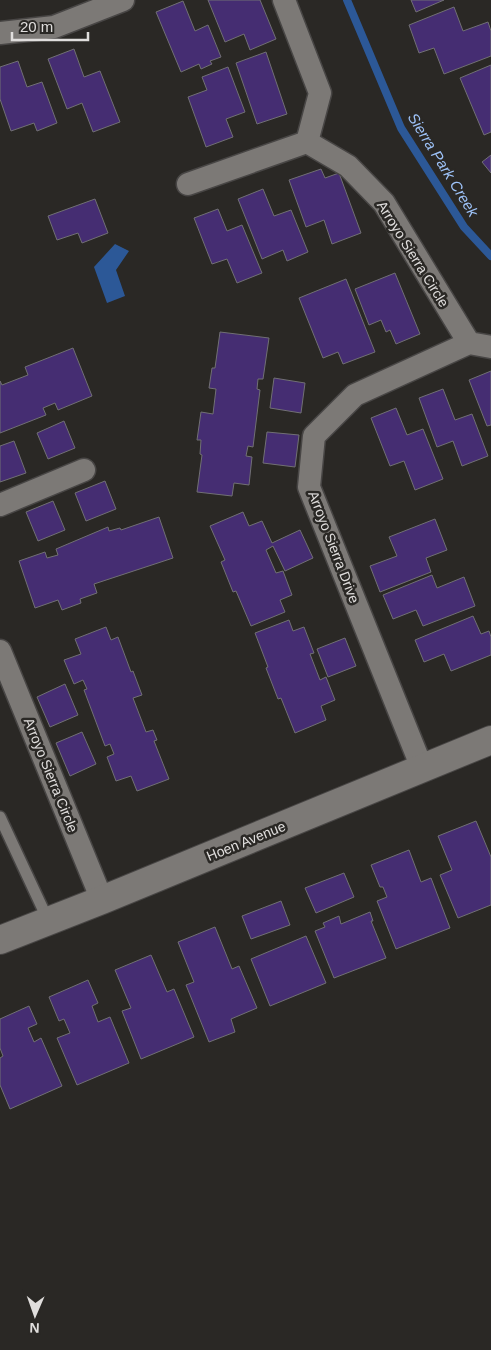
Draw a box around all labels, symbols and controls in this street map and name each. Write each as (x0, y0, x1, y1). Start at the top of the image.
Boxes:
scale bar (12, 10, 89, 42)
text: 20 m (20, 18, 53, 35)
water label: Sierra Park Creek (405, 110, 483, 221)
street label: Arroyo Sierra Circle (374, 198, 452, 310)
street label: Arroyo Sierra Drive (305, 489, 363, 606)
street label: Arroyo Sierra Circle (21, 715, 81, 835)
street label: Hoen Avenue (204, 818, 288, 864)
north arrow (10, 1290, 60, 1340)
text: N (29, 1320, 40, 1336)

